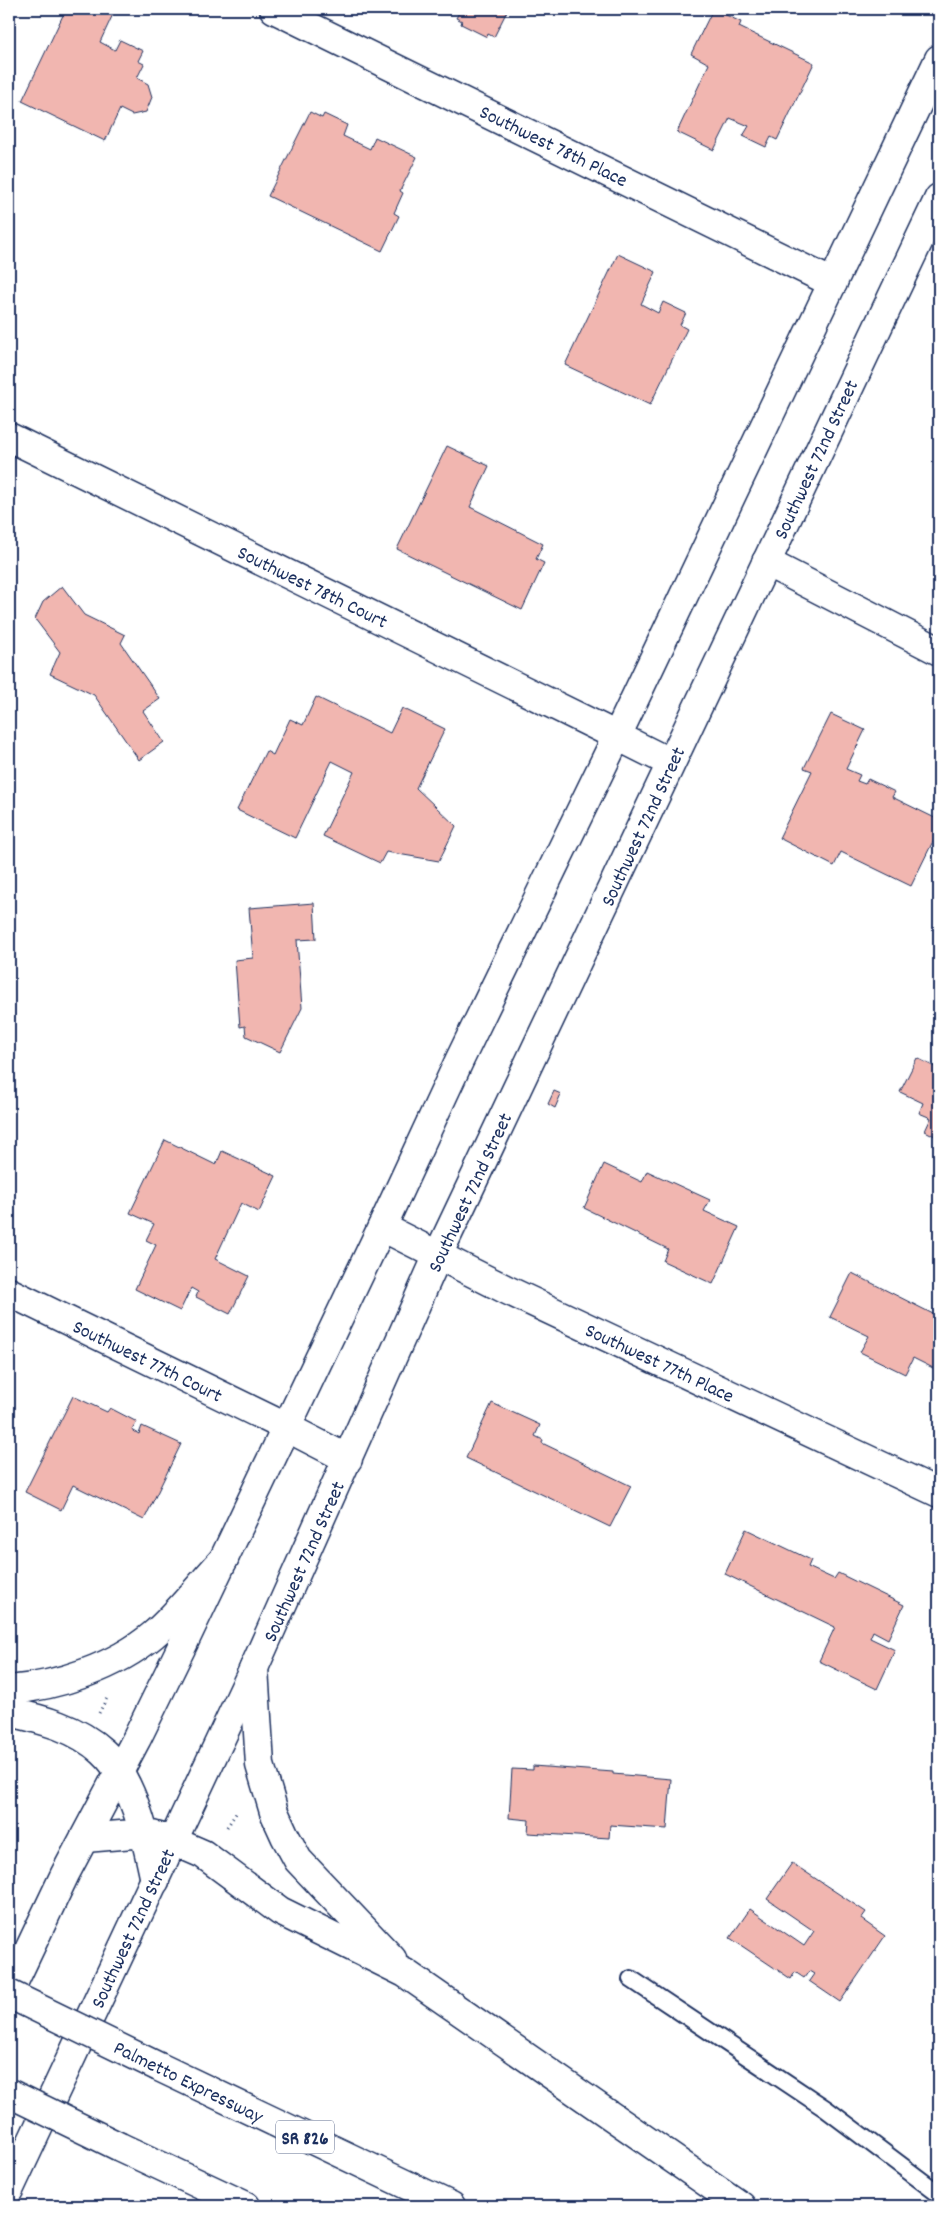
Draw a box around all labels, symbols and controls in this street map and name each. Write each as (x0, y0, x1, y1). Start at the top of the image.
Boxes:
street label: Southwest 78th Place (474, 100, 632, 196)
street label: Southwest 72nd Street (768, 376, 867, 545)
street label: Southwest 78th Court (232, 540, 392, 637)
street label: Southwest 72nd Street (595, 743, 694, 912)
street label: Southwest 72nd Street (422, 1109, 521, 1278)
street label: Southwest 77th Court (67, 1314, 226, 1411)
street label: Southwest 77th Place (580, 1318, 738, 1412)
street label: Southwest 72nd Street (258, 1477, 354, 1647)
street label: Southwest 72nd Street (85, 1845, 184, 2014)
street label: Palmetto Expressway (108, 2035, 268, 2132)
road number: SR 826 (276, 2120, 334, 2154)

